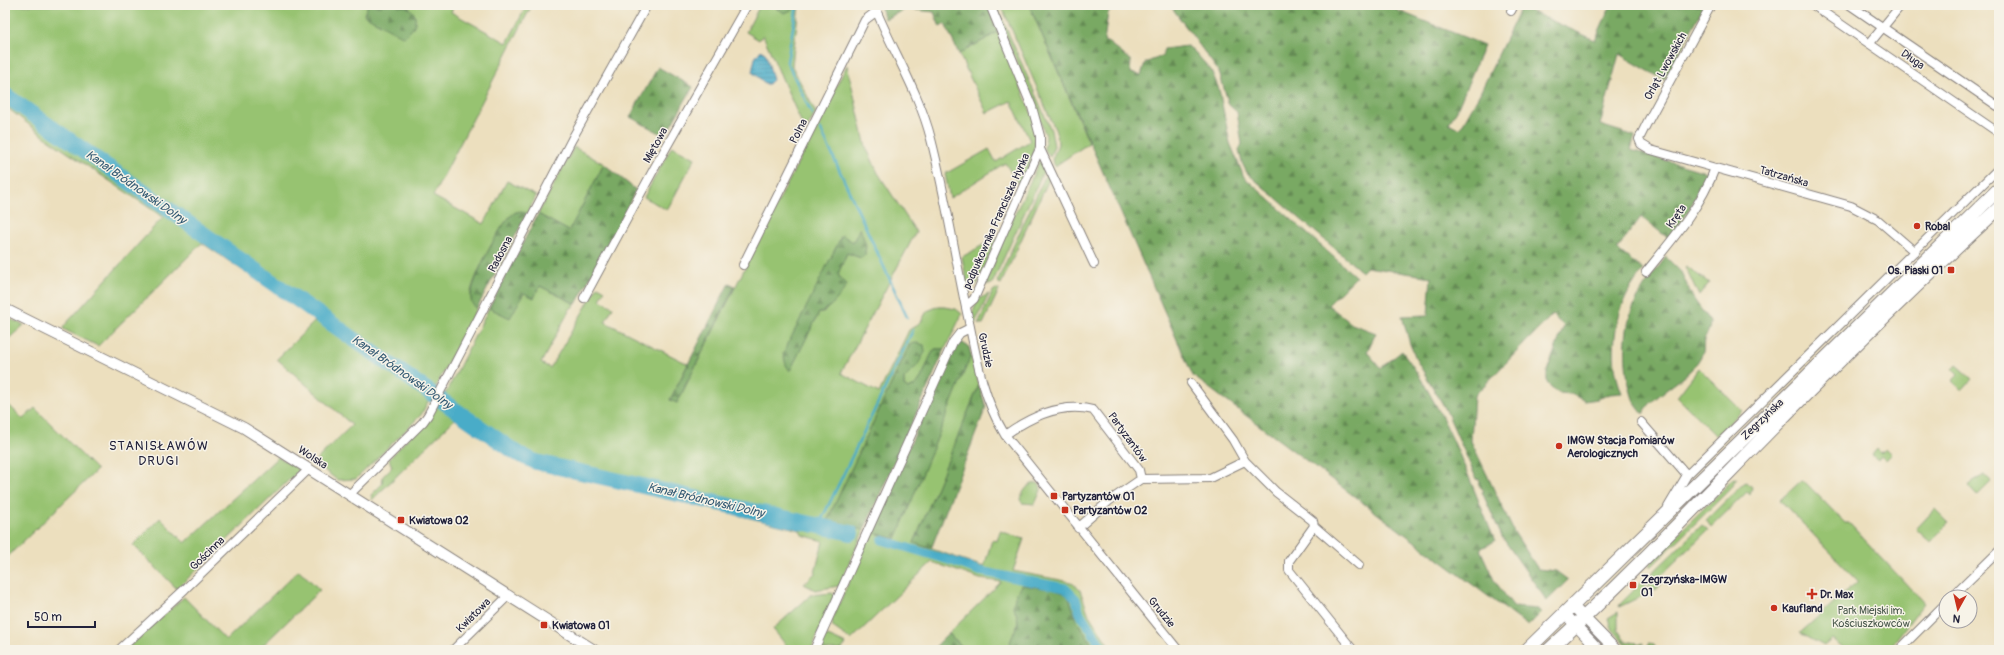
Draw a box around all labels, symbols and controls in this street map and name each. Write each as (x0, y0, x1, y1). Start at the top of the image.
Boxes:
street label: Orląt Lwowskich (1642, 30, 1689, 102)
street label: Długa (1898, 47, 1927, 72)
street label: Polna (787, 117, 810, 146)
street label: Miętowa (640, 125, 670, 165)
water label: Kanał Bródnowski Dolny (83, 147, 190, 229)
street label: podpułkownika Franciszka Hynka (961, 151, 1032, 291)
street label: Tatrzańska (1758, 163, 1810, 190)
street label: Kręta (1664, 202, 1689, 231)
place label: Robal (1925, 220, 1951, 233)
marker: Robal (1912, 221, 1922, 231)
street label: Radosna (486, 234, 515, 274)
place label: Os. Piaski 01 (1887, 264, 1943, 277)
marker: Os. Piaski 01 (1946, 265, 1956, 275)
street label: Grudzie (975, 331, 996, 369)
water label: Kanał Bródnowski Dolny (349, 332, 456, 414)
street label: Zegrzyńska (1738, 396, 1786, 443)
street label: Partyzantów (1105, 410, 1150, 465)
place label: IMGW Stacja Pomiarów Aerologicznych (1567, 434, 1675, 460)
district label: STANISŁAWÓW DRUGI (109, 438, 209, 469)
marker: IMGW Stacja Pomiarów Aerologicznych (1554, 441, 1564, 451)
street label: Wolska (296, 443, 330, 472)
water label: Kanał Bródnowski Dolny (646, 480, 767, 522)
place label: Partyzantów 01 (1062, 490, 1135, 503)
marker: Partyzantów 01 (1049, 491, 1059, 501)
place label: Partyzantów 02 (1073, 504, 1147, 517)
marker: Partyzantów 02 (1060, 505, 1070, 515)
place label: Kwiatowa 02 (409, 514, 469, 527)
marker: Kwiatowa 02 (396, 515, 406, 525)
street label: Gościnna (187, 534, 227, 573)
place label: Zegrzyńska-IMGW 01 (1641, 573, 1728, 599)
marker: Zegrzyńska-IMGW 01 (1628, 580, 1638, 590)
place label: Dr. Max (1820, 588, 1854, 601)
marker: Dr. Max (1807, 589, 1817, 599)
north arrow (1938, 589, 1978, 629)
street label: Kwiatowa (453, 595, 493, 635)
street label: Grudzie (1145, 595, 1178, 631)
place label: Kaufland (1782, 602, 1823, 615)
scale bar (28, 603, 95, 629)
marker: Kaufland (1769, 603, 1779, 613)
park label: Park Miejski im. Kościuszkowców (1832, 604, 1911, 630)
text: 50 m (34, 610, 62, 625)
text: N (1952, 611, 1961, 625)
place label: Kwiatowa 01 (552, 619, 610, 632)
marker: Kwiatowa 01 (539, 620, 549, 630)

